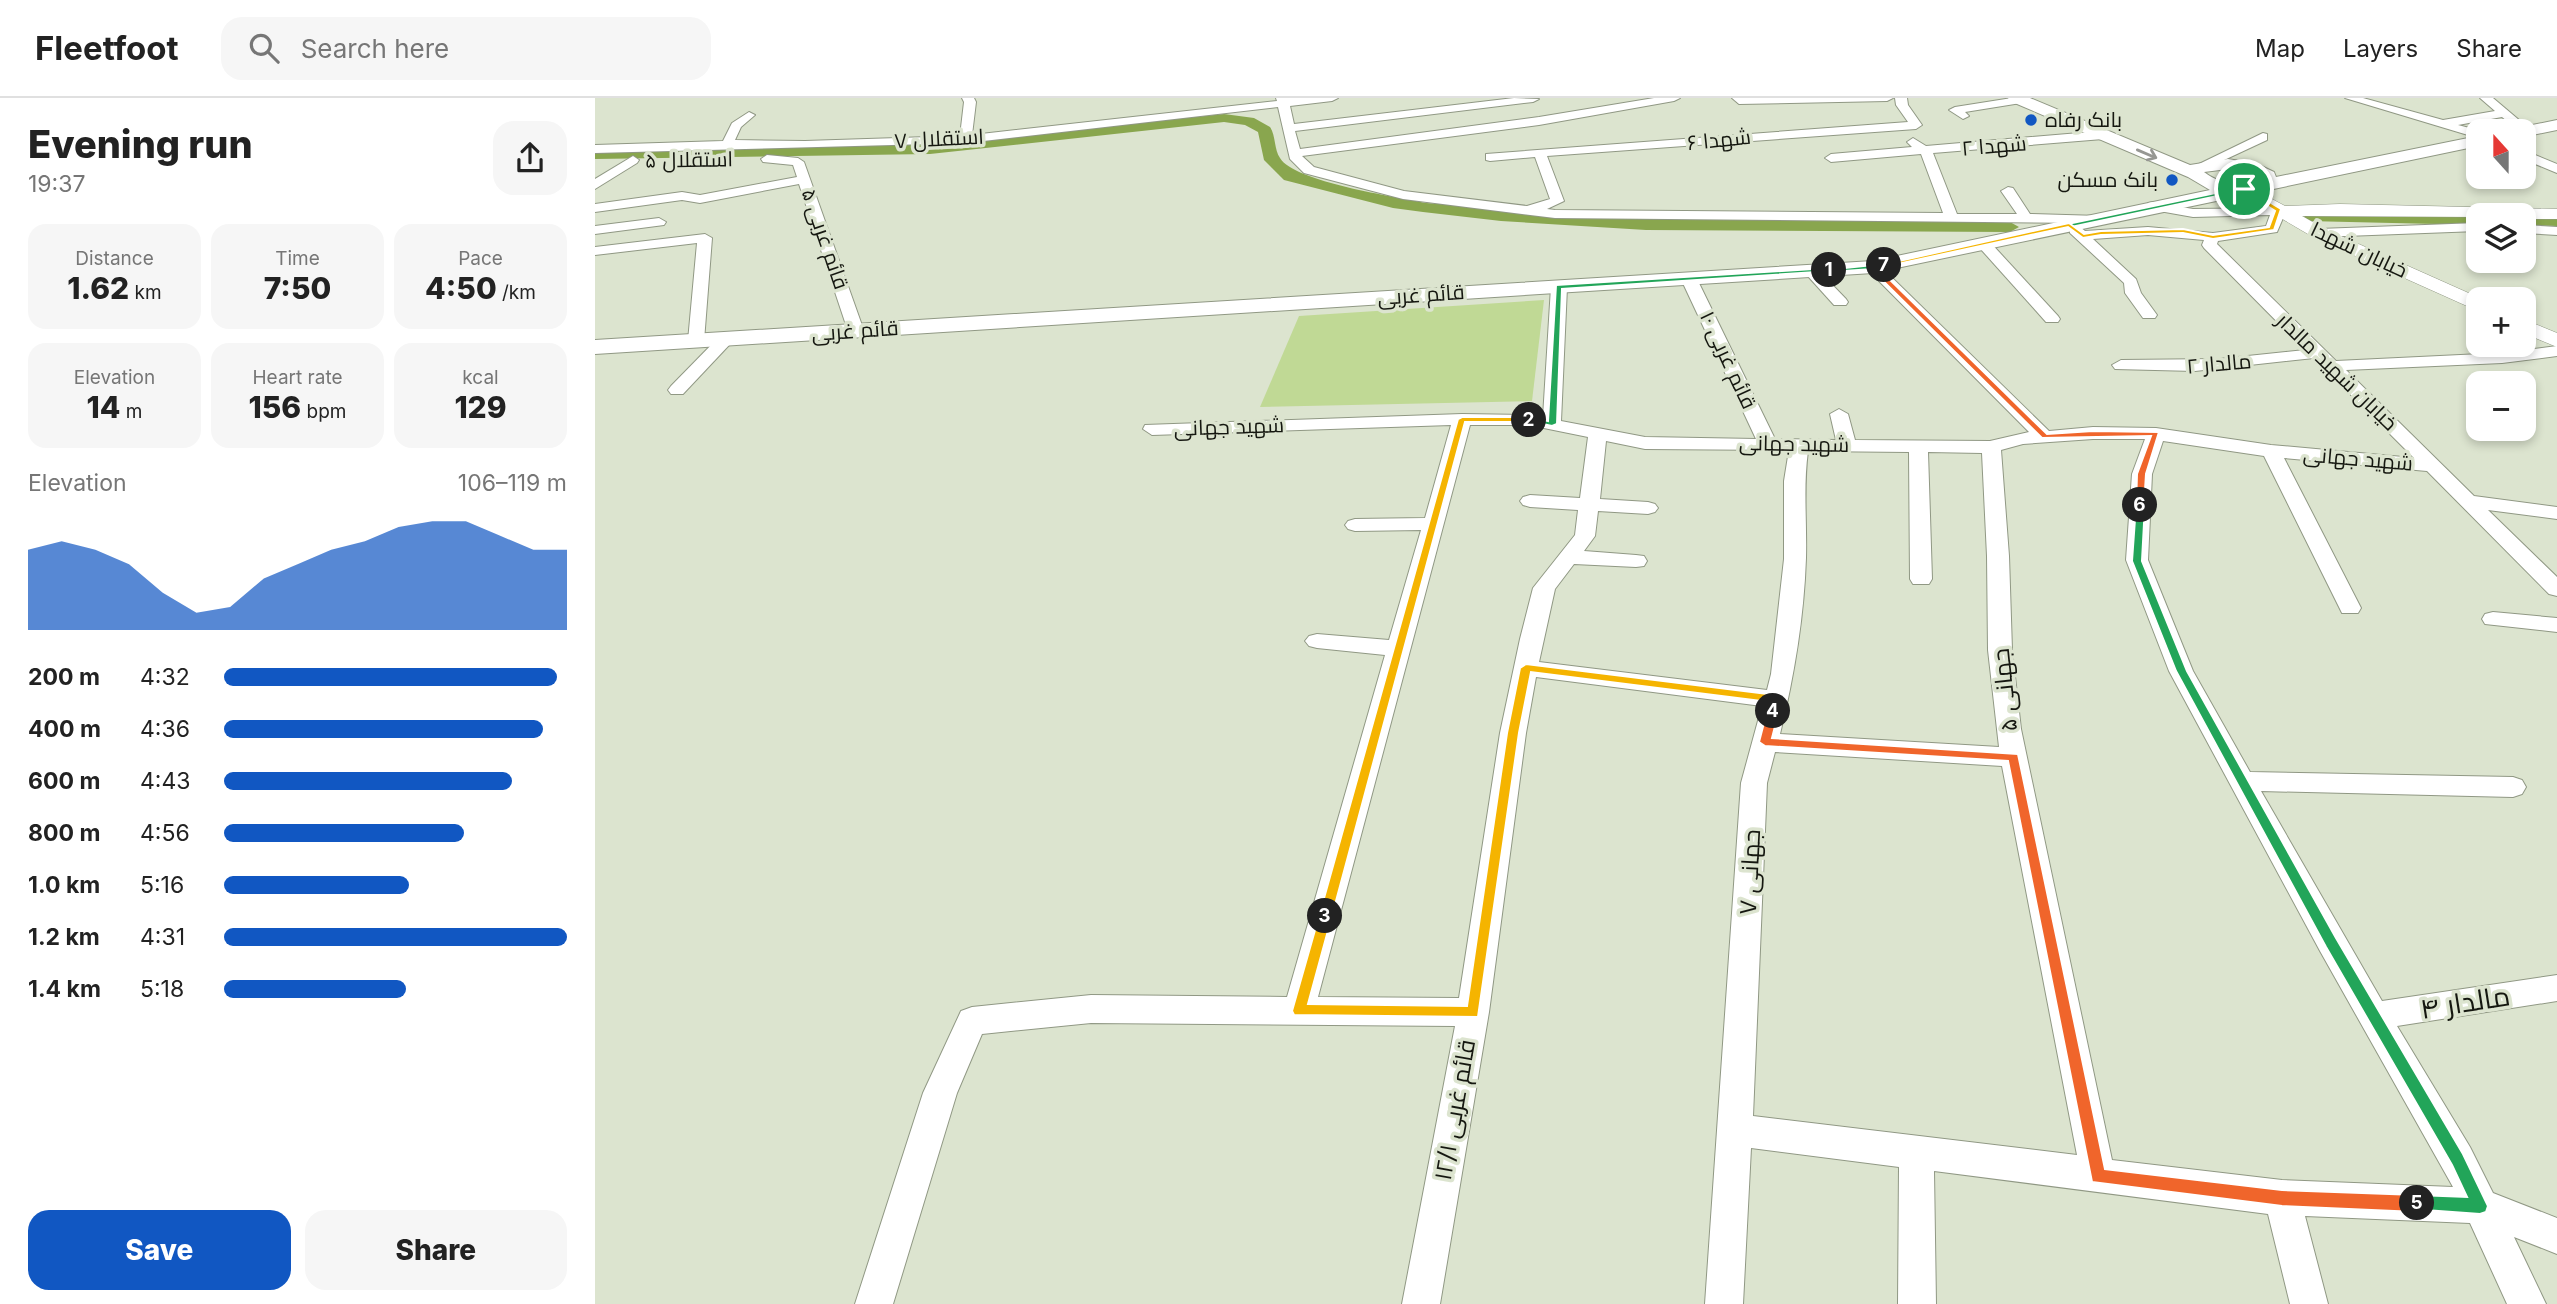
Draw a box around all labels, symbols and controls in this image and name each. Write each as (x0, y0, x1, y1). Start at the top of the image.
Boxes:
search box (221, 17, 711, 80)
text: Fleetfoot (35, 28, 179, 68)
icon: search (245, 29, 283, 67)
text: Search here (301, 33, 449, 64)
text: Map (2255, 34, 2305, 63)
text: Layers (2343, 34, 2418, 63)
text: Share (2456, 34, 2522, 63)
place label: بانک رفاه (2045, 107, 2122, 132)
marker: بانک رفاه (2023, 112, 2039, 128)
north arrow (2466, 119, 2536, 189)
map controls (2466, 119, 2536, 441)
text: Evening run (28, 121, 253, 167)
button: share (493, 121, 567, 195)
street label: استقلال ۷ (894, 124, 984, 154)
street label: شهدا ۶ (1686, 124, 1752, 156)
street label: شهدا ۲ (1960, 130, 2028, 162)
street label: استقلال ۵ (645, 146, 733, 174)
one-way arrow (2136, 148, 2157, 161)
pin (2214, 159, 2274, 219)
place label: بانک مسکن (2057, 167, 2158, 193)
text: 19:37 (28, 170, 85, 198)
icon: arrive (2225, 170, 2263, 208)
marker: بانک مسکن (2164, 172, 2180, 188)
street label: قائم غربی ۵ (795, 185, 854, 293)
button: layers (2466, 203, 2536, 273)
street label: خیابان شهدا (2306, 216, 2412, 284)
text: Distance (75, 247, 154, 270)
text: Time (275, 247, 320, 270)
text: Pace (458, 247, 503, 270)
pin: 7 (1867, 248, 1901, 282)
pin: 1 (1811, 252, 1847, 288)
text: 7 (1878, 253, 1889, 276)
text: 1 (1824, 258, 1833, 281)
text: 1.62 (67, 270, 129, 306)
text: 7:50 (264, 270, 331, 306)
text: 4:50 (425, 270, 497, 306)
street label: قائم غربی (1377, 279, 1465, 312)
text: km (129, 281, 162, 304)
text: /km (497, 281, 536, 304)
button: + (2466, 287, 2536, 357)
street label: قائم غربی ۱۰ (1693, 307, 1762, 413)
street label: خیابان شهید مالدار (2270, 307, 2403, 436)
street label: قائم غربی (811, 315, 899, 348)
street label: مالدار ۲ (2186, 348, 2252, 379)
text: Elevation (74, 366, 155, 389)
text: Heart rate (253, 366, 343, 389)
text: kcal (462, 366, 499, 389)
button: − (2466, 371, 2536, 441)
text: 14 (87, 389, 120, 425)
text: 156 (249, 389, 301, 425)
text: 129 (454, 389, 507, 425)
text: m (120, 400, 142, 423)
text: bpm (301, 400, 346, 423)
pin: 2 (1511, 402, 1546, 438)
text: 2 (1523, 408, 1534, 431)
street label: شهید جهانی (1173, 412, 1285, 442)
street label: شهید جهانی (1739, 430, 1849, 458)
street label: شهید جهانی (2302, 441, 2414, 477)
text: Elevation (28, 469, 127, 497)
text: 106–119 m (458, 469, 567, 497)
pin: 6 (2123, 488, 2157, 522)
text: 6 (2133, 493, 2146, 516)
street label: جهانی ۵ (1986, 647, 2023, 733)
text: 200 m (28, 663, 100, 691)
text: 4:32 (140, 663, 190, 691)
pin: 4 (1755, 694, 1791, 728)
text: 4 (1766, 699, 1779, 722)
text: 400 m (28, 715, 101, 743)
text: 4:36 (140, 715, 190, 743)
text: 600 m (28, 767, 100, 795)
text: 4:43 (140, 767, 191, 795)
text: 800 m (28, 819, 100, 847)
text: 4:56 (140, 819, 190, 847)
street label: جهانی ۷ (1733, 828, 1766, 915)
text: 1.0 km (28, 871, 100, 899)
text: 5:16 (140, 871, 184, 899)
pin: 3 (1307, 898, 1343, 934)
text: 3 (1318, 904, 1331, 927)
text: 1.2 km (28, 923, 100, 951)
text: 4:31 (140, 923, 185, 951)
text: 1.4 km (28, 975, 101, 1003)
text: 5:18 (140, 975, 184, 1003)
street label: مالدار ۴ (2418, 978, 2512, 1026)
street label: قائم غربی ۱۲/۱ (1428, 1037, 1483, 1183)
pin: 5 (2399, 1186, 2435, 1220)
text: 5 (2410, 1191, 2423, 1214)
button: Save (28, 1210, 291, 1290)
button: Share (305, 1210, 567, 1290)

